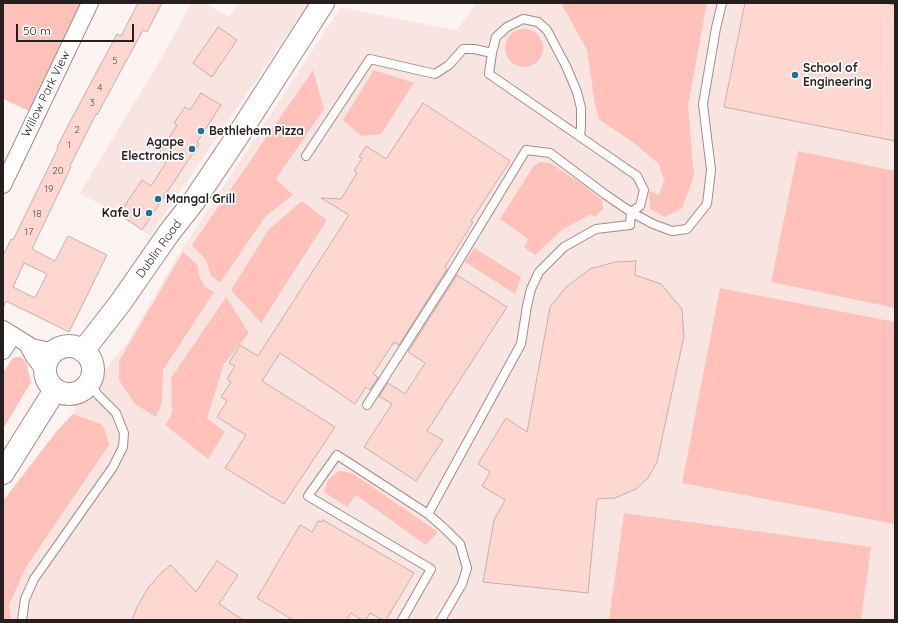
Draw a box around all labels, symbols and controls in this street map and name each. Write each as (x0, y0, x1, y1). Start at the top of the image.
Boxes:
scale bar (18, 16, 136, 42)
text: 50 m (23, 23, 51, 38)
street label: Willow Park View (19, 49, 73, 139)
house number: 5 (112, 55, 118, 67)
place label: School of Engineering (803, 61, 872, 89)
marker: School of Engineering (790, 70, 800, 80)
house number: 4 (97, 82, 103, 94)
house number: 3 (89, 97, 95, 109)
house number: 2 (74, 124, 80, 136)
place label: Bethlehem Pizza (209, 124, 304, 138)
marker: Bethlehem Pizza (196, 126, 206, 136)
place label: Agape Electronics (121, 135, 184, 163)
house number: 1 (67, 139, 71, 151)
marker: Agape Electronics (187, 144, 197, 154)
house number: 20 (52, 165, 64, 177)
house number: 19 (44, 183, 54, 195)
place label: Mangal Grill (166, 192, 235, 206)
marker: Mangal Grill (153, 194, 163, 204)
place label: Kafe U (102, 206, 141, 220)
house number: 18 (32, 208, 42, 220)
marker: Kafe U (144, 208, 154, 218)
street label: Dublin Road (133, 217, 185, 281)
house number: 17 (25, 226, 33, 238)

